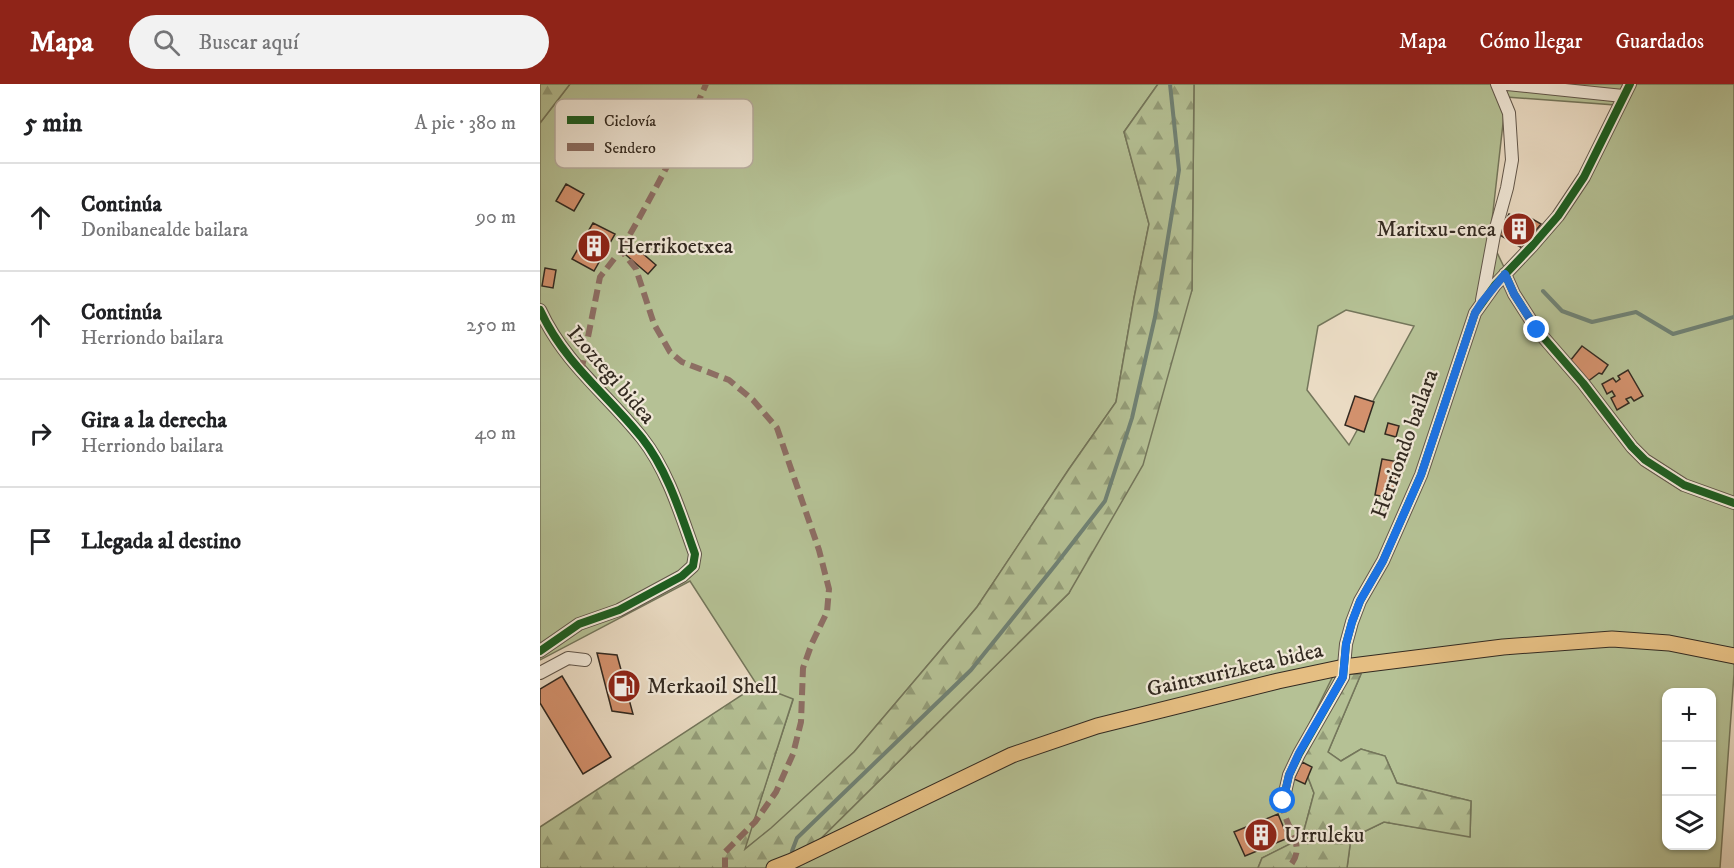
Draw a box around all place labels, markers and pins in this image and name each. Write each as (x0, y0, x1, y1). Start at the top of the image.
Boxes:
building icon: Maritxu-enea (1501, 211, 1537, 247)
place label: Maritxu-enea (1376, 216, 1497, 243)
building icon: Herrikoetxea (576, 228, 612, 264)
place label: Herrikoetxea (617, 233, 734, 260)
fuel station icon: Merkaoil Shell (606, 668, 642, 704)
place label: Merkaoil Shell (647, 673, 778, 700)
building icon: Urruleku (1243, 817, 1279, 853)
place label: Urruleku (1284, 822, 1364, 849)

